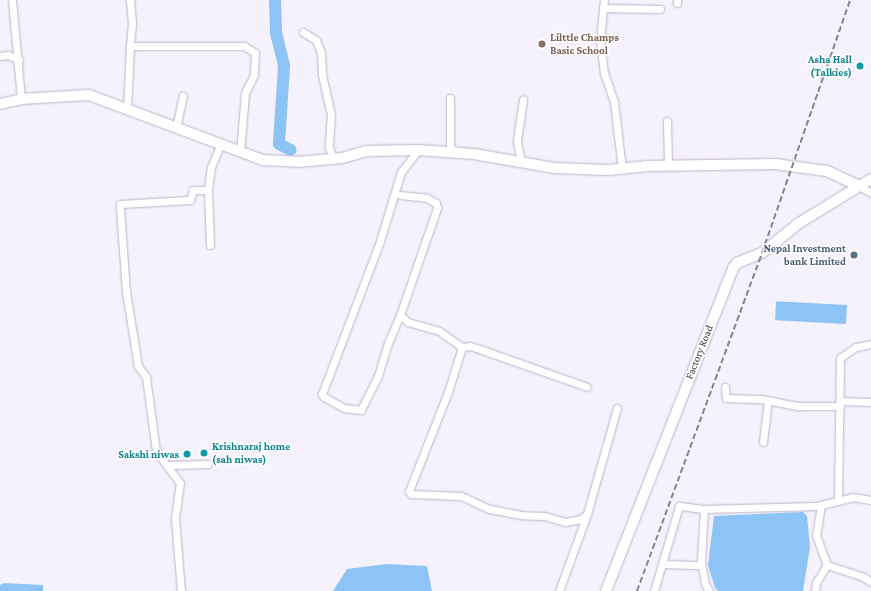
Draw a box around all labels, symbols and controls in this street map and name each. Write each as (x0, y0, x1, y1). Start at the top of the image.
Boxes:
place label: Lilttle Champs Basic School (550, 31, 619, 57)
marker: Lilttle Champs Basic School (537, 39, 547, 49)
place label: Asha Hall (Talkies) (808, 53, 852, 79)
marker: Asha Hall (Talkies) (855, 61, 865, 71)
place label: Nepal Investment bank Limited (763, 242, 846, 268)
marker: Nepal Investment bank Limited (849, 250, 859, 260)
street label: Factory Road (682, 323, 716, 381)
place label: Krishnaraj home (sah niwas) (212, 440, 290, 466)
place label: Sakshi niwas (118, 447, 179, 461)
marker: Krishnaraj home (sah niwas) (199, 448, 209, 458)
marker: Sakshi niwas (182, 449, 192, 459)

